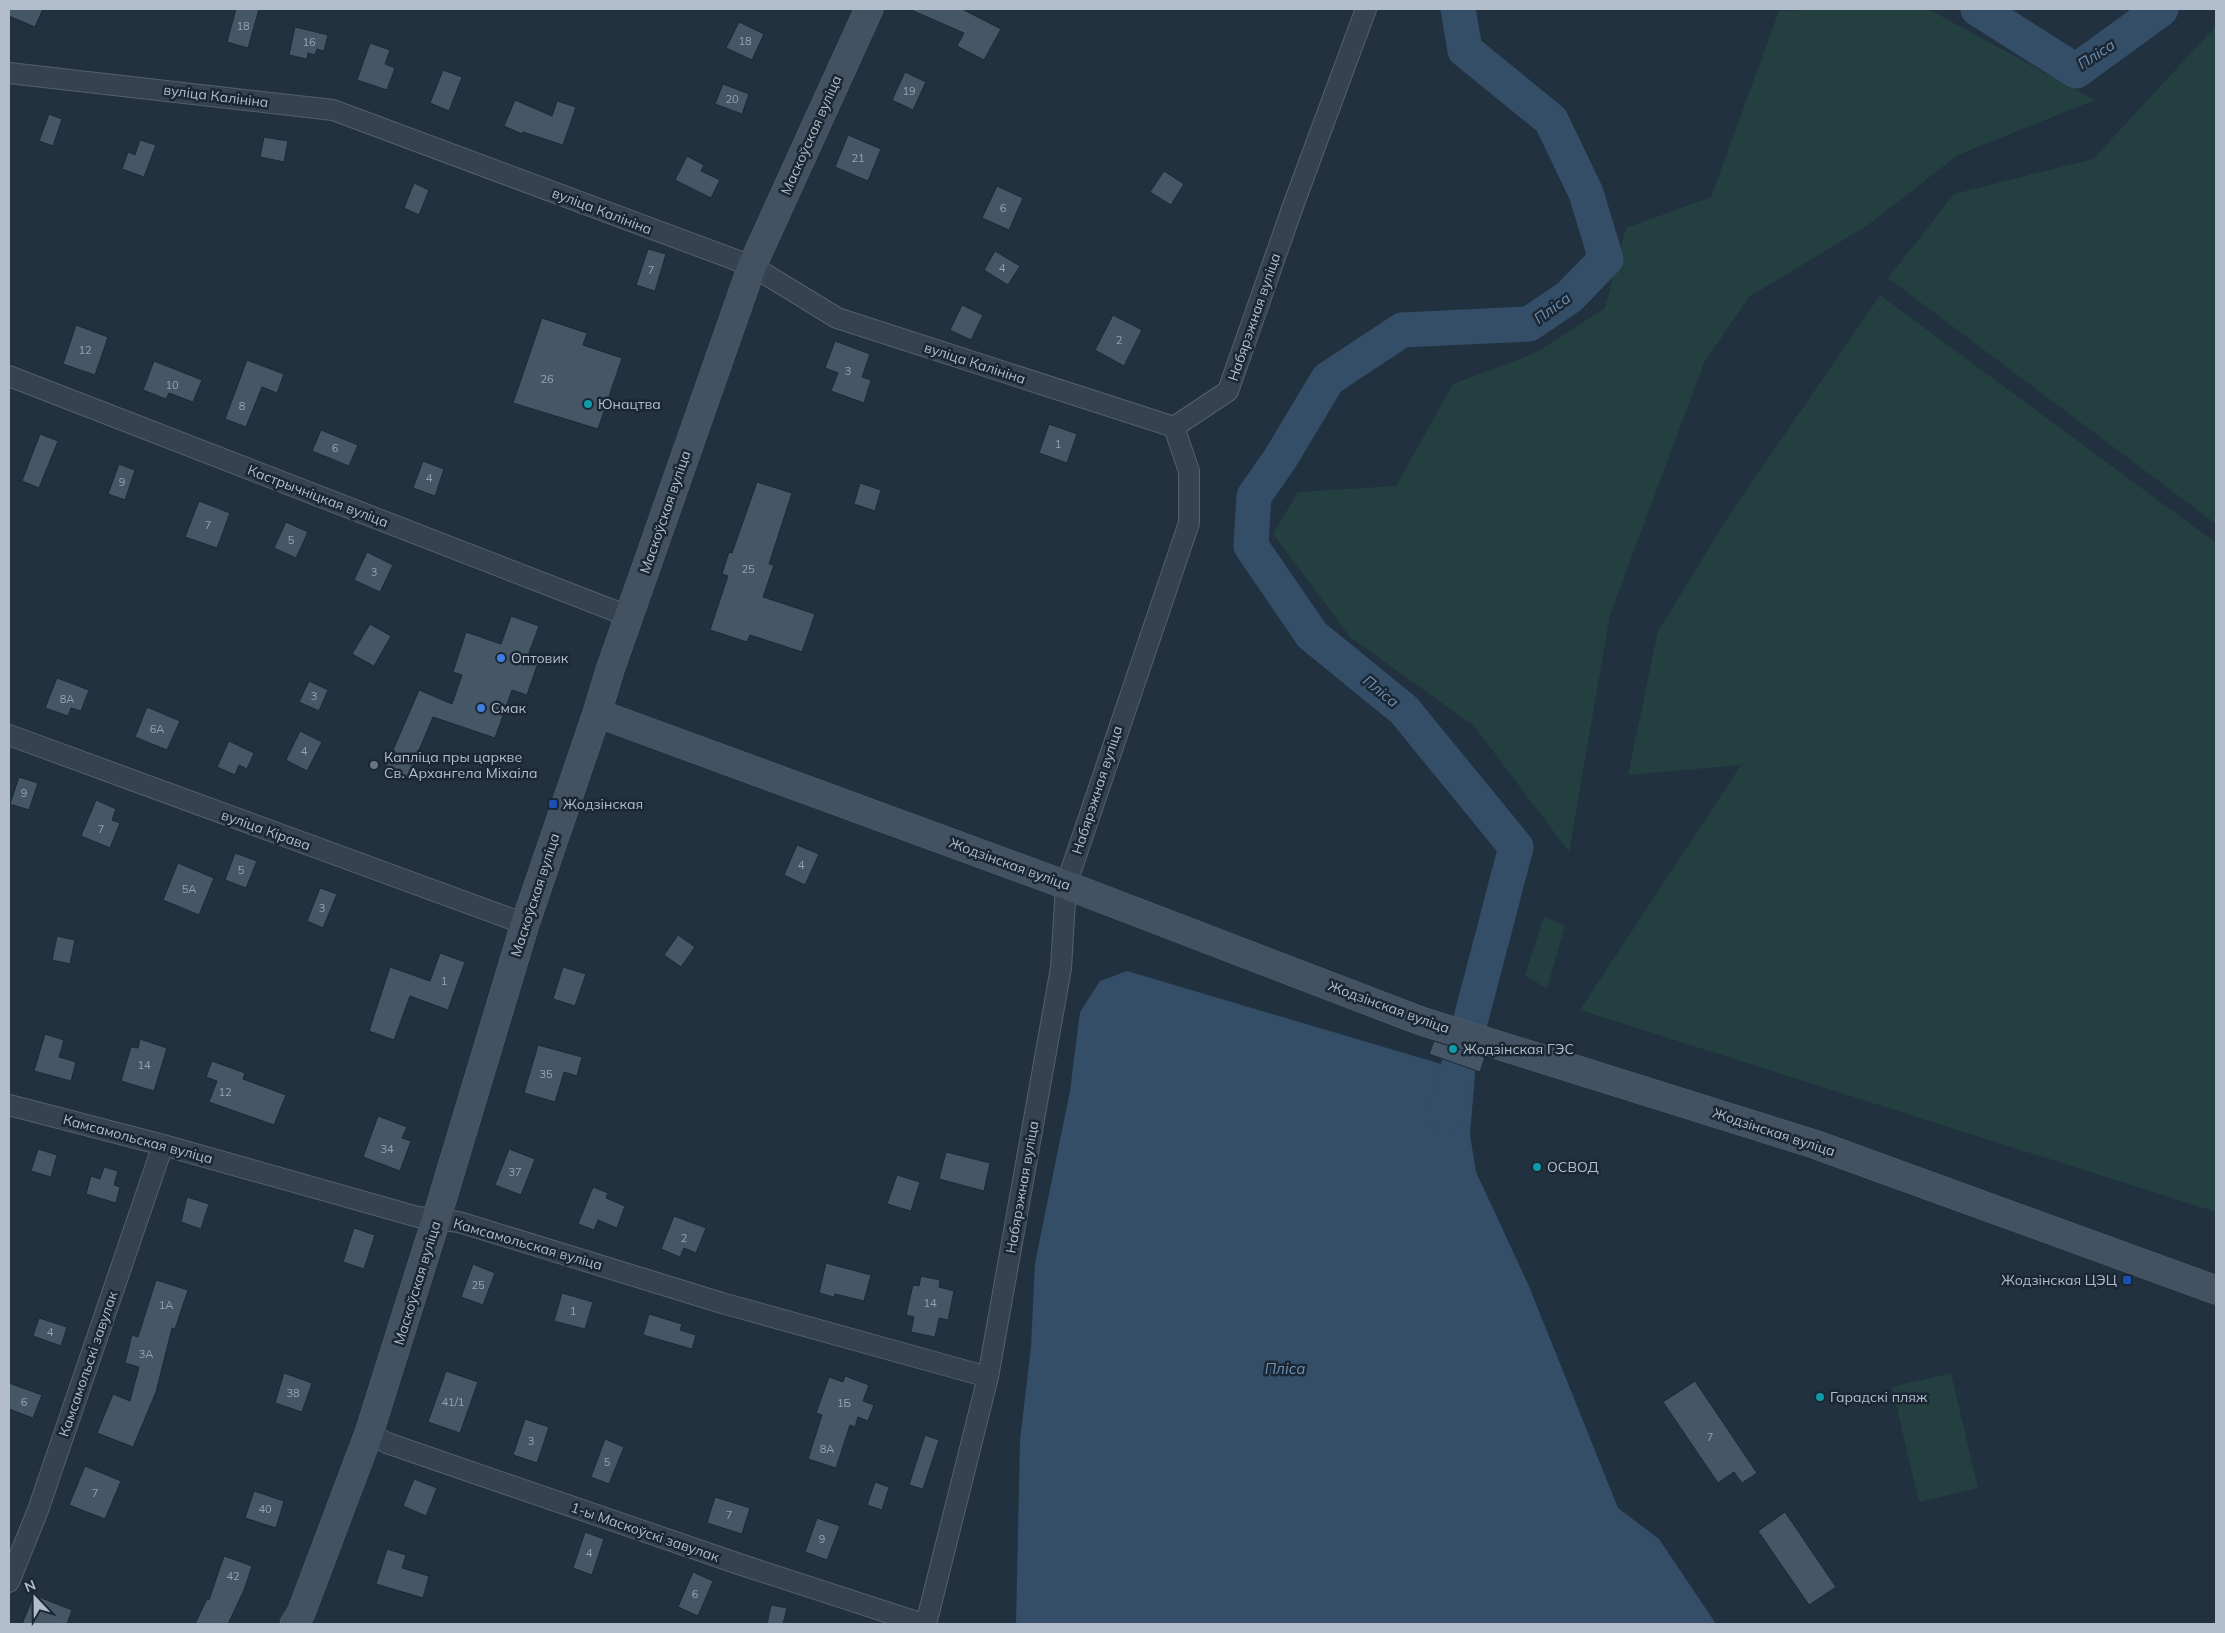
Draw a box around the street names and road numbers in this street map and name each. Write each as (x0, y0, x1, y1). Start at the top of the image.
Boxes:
street label: Маскоўская вуліца (777, 72, 845, 198)
street label: вуліца Калініна (162, 81, 270, 111)
street label: вуліца Калініна (549, 184, 655, 238)
street label: Набярэжная вуліца (1224, 251, 1284, 383)
street label: вуліца Калініна (922, 338, 1028, 388)
street label: Маскоўская вуліца (636, 448, 694, 576)
street label: Кастрычніцкая вуліца (245, 461, 391, 531)
street label: Набярэжная вуліца (1068, 723, 1126, 857)
street label: вуліца Кірава (219, 806, 313, 854)
street label: Маскоўская вуліца (507, 831, 563, 959)
street label: Жодзінская вуліца (947, 834, 1073, 894)
street label: Жодзінская вуліца (1326, 977, 1452, 1037)
street label: Жодзінская вуліца (1710, 1104, 1838, 1160)
street label: Камсамольская вуліца (61, 1110, 215, 1168)
street label: Набярэжная вуліца (1001, 1119, 1043, 1255)
street label: Камсамольская вуліца (451, 1214, 605, 1274)
street label: Маскоўская вуліца (390, 1219, 444, 1347)
street label: Камсамольскі завулак (55, 1288, 122, 1439)
street label: 1-ы Маскоўскі завулак (568, 1498, 722, 1566)

